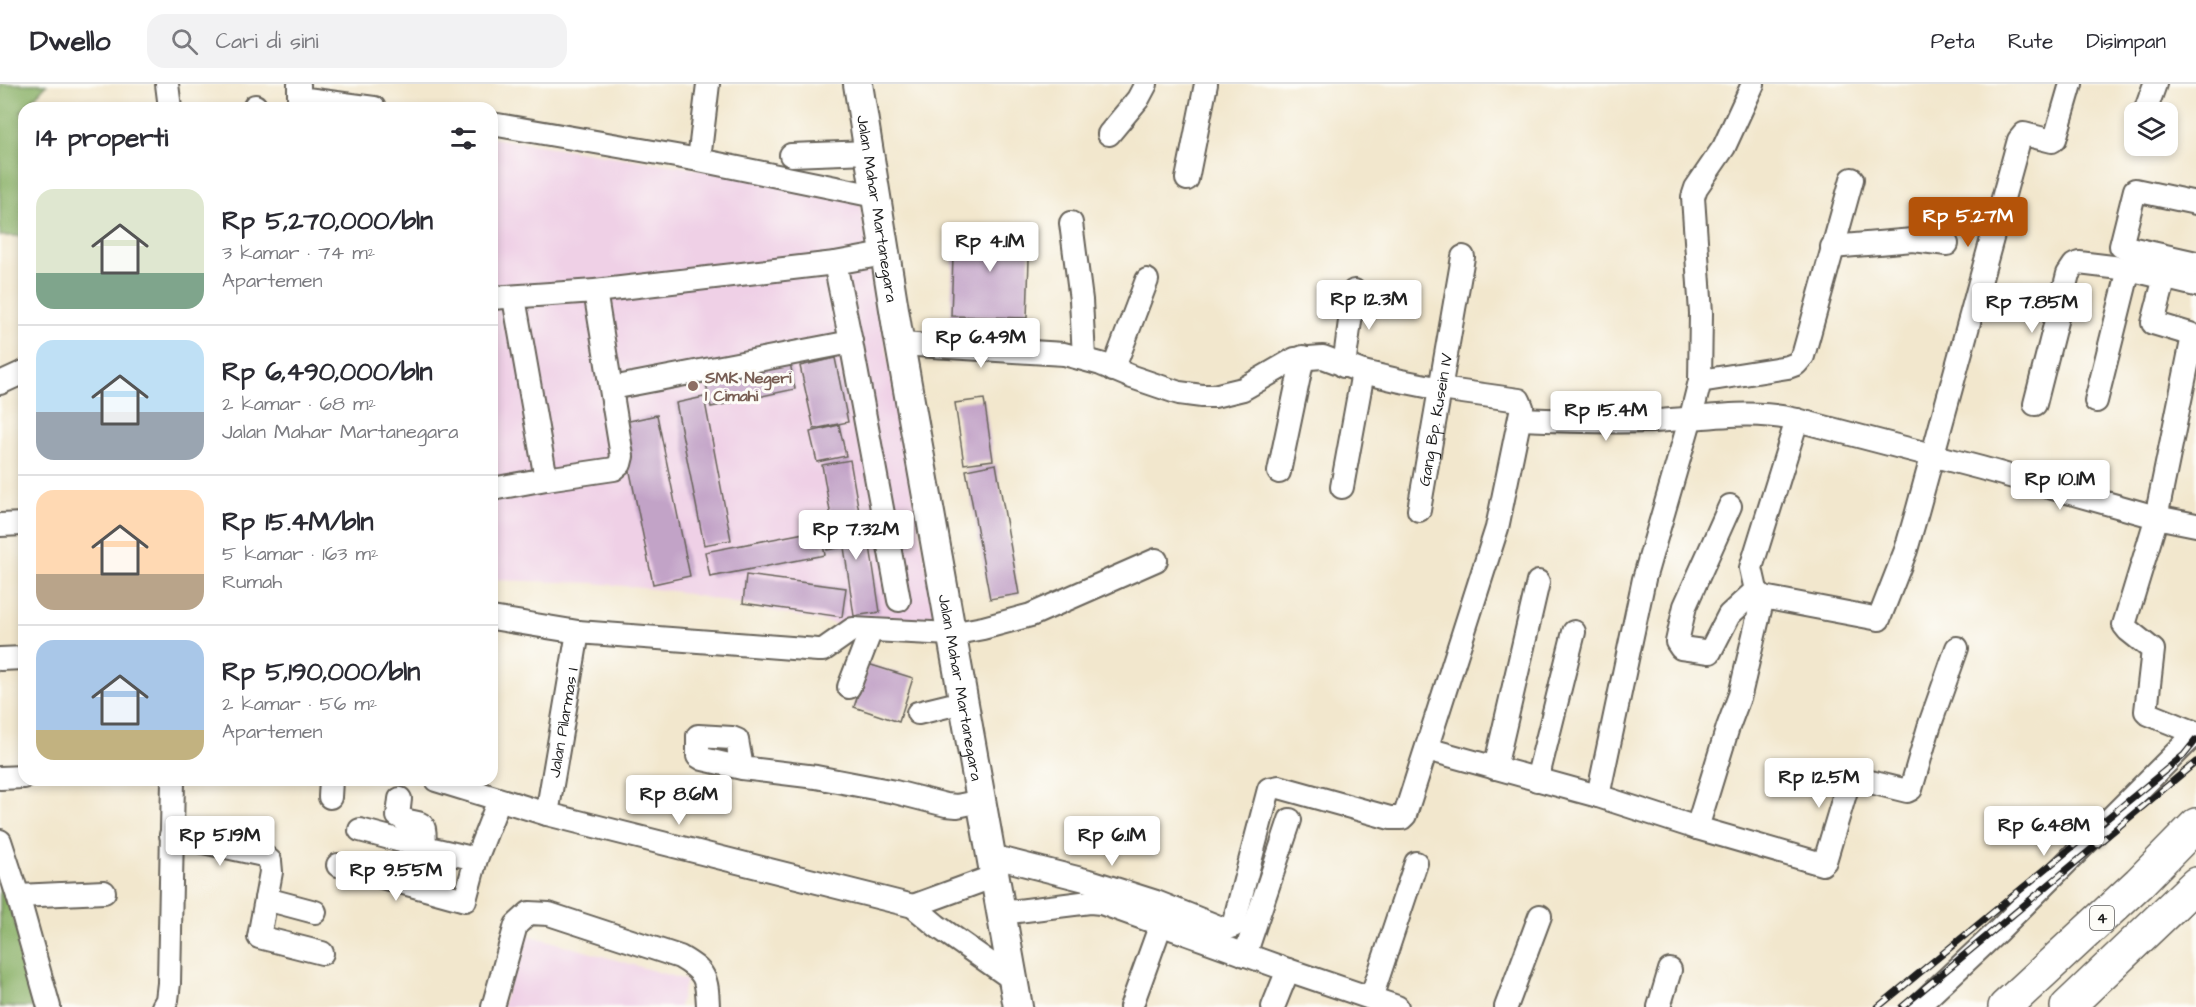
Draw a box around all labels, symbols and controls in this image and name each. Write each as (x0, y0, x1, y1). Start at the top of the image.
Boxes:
search box (147, 14, 567, 68)
text: Dwello (30, 22, 111, 61)
icon: search (168, 25, 201, 58)
text: Cari di sini (216, 26, 319, 57)
text: Peta (1931, 27, 1975, 56)
text: Rute (2008, 27, 2053, 56)
text: Disimpan (2086, 27, 2166, 56)
map controls (2124, 102, 2178, 156)
button: layers (2124, 102, 2178, 156)
street label: Jalan Mahar Martanegara (851, 113, 903, 304)
text: 14 properti (36, 120, 168, 156)
icon: filters (447, 122, 480, 155)
pin: Rp 5.27M (1906, 197, 2030, 248)
text: Rp 5.27M (1923, 202, 2013, 230)
text: Rp 5,270,000/bln (222, 203, 433, 239)
icon: home (84, 213, 156, 285)
pin: Rp 4.1M (935, 222, 1045, 273)
text: Rp 4.1M (956, 227, 1024, 255)
text: 3 kamar · 74 m² (222, 239, 375, 267)
text: Apartemen (222, 267, 322, 295)
pin: Rp 12.3M (1307, 280, 1431, 331)
pin: Rp 7.85M (1970, 283, 2094, 334)
text: Rp 12.3M (1331, 285, 1407, 313)
text: Rp 7.85M (1986, 288, 2078, 316)
pin: Rp 6.49M (919, 318, 1043, 369)
text: Rp 6.49M (936, 323, 1026, 351)
street label: Gang Bp. Kusein IV (1413, 351, 1458, 488)
text: Rp 6,490,000/bln (222, 354, 433, 390)
icon: home (84, 364, 156, 436)
place label: SMK Negeri 1 Cimahi (704, 367, 792, 407)
marker: SMK Negeri 1 Cimahi (686, 379, 700, 393)
text: 2 kamar · 68 m² (222, 390, 376, 418)
pin: Rp 15.4M (1544, 391, 1668, 442)
text: Rp 15.4M (1564, 396, 1648, 424)
text: Jalan Mahar Martanegara (222, 418, 458, 446)
pin: Rp 10.1M (1998, 460, 2122, 511)
text: Rp 10.1M (2025, 465, 2095, 493)
text: Rp 15.4M/bln (222, 504, 374, 540)
pin: Rp 7.32M (794, 510, 918, 561)
icon: home (84, 514, 156, 586)
text: Rp 7.32M (813, 515, 899, 543)
text: 5 kamar · 163 m² (222, 540, 379, 568)
text: Rumah (222, 568, 282, 596)
street label: Jalan Mahar Martanegara (933, 592, 987, 782)
text: Rp 5,190,000/bln (222, 654, 420, 690)
icon: home (84, 664, 156, 736)
street label: Jalan Pilarmas I (543, 666, 584, 779)
text: 2 kamar · 56 m² (222, 690, 377, 718)
text: Apartemen (222, 718, 322, 746)
pin: Rp 12.5M (1757, 758, 1881, 809)
text: Rp 12.5M (1779, 763, 1859, 791)
pin: Rp 8.6M (624, 775, 734, 826)
text: Rp 8.6M (640, 780, 718, 808)
pin: Rp 6.48M (1982, 806, 2106, 857)
text: Rp 6.48M (1998, 811, 2090, 839)
pin: Rp 5.19M (158, 816, 282, 867)
pin: Rp 6.1M (1057, 816, 1167, 867)
text: Rp 5.19M (180, 821, 260, 849)
text: Rp 6.1M (1078, 821, 1146, 849)
pin: Rp 9.55M (334, 851, 458, 902)
text: Rp 9.55M (350, 856, 442, 884)
road number: 4 (2090, 906, 2114, 930)

